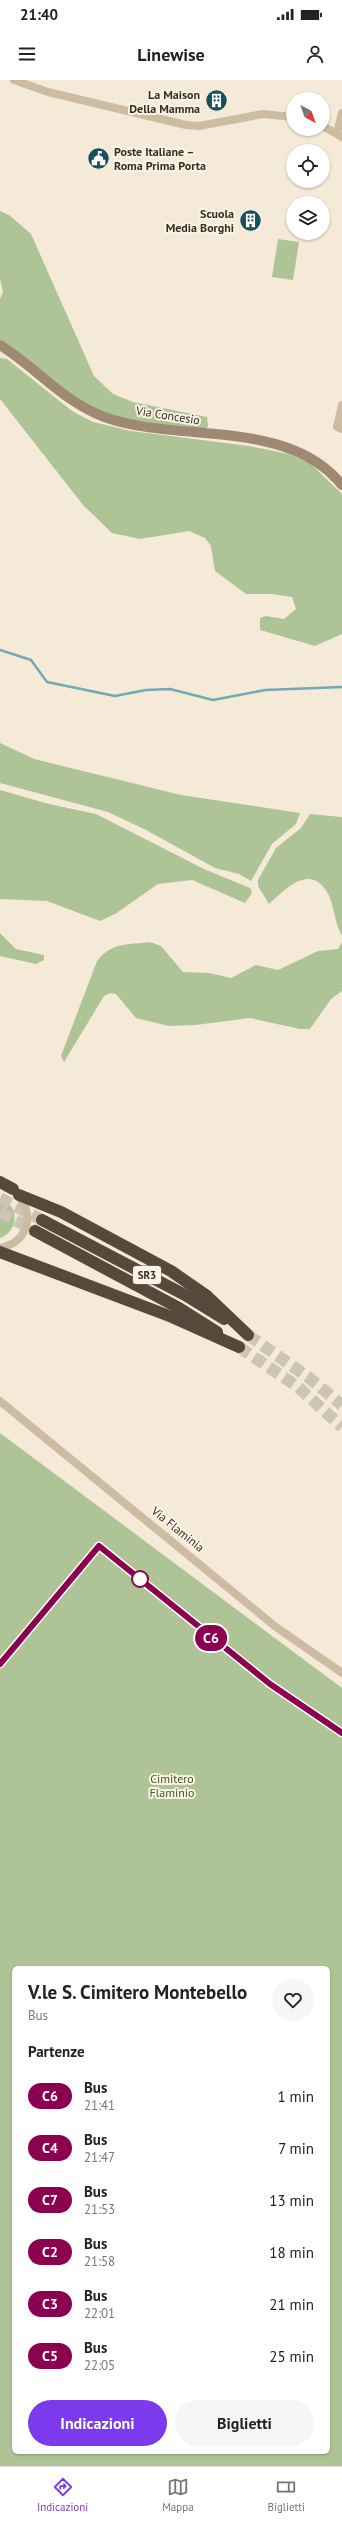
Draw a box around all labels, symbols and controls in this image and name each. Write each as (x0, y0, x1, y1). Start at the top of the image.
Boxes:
text: 21:40 (20, 5, 58, 24)
icon: menu (16, 43, 38, 65)
text: Linewise (137, 43, 205, 66)
icon: person (304, 43, 326, 65)
place label: La Maison Della Mamma (129, 87, 200, 116)
building icon: La Maison Della Mamma (203, 88, 229, 114)
north arrow (286, 92, 330, 136)
map controls (286, 92, 330, 240)
place label: Poste Italiane – Roma Prima Porta (114, 144, 206, 173)
button: locate (286, 144, 330, 188)
public building icon: Poste Italiane – Roma Prima Porta (85, 145, 111, 171)
button: layers (286, 196, 330, 240)
place label: Scuola Media Borghi (166, 206, 234, 235)
building icon: Scuola Media Borghi (237, 207, 263, 233)
street label: Via Concesio (134, 402, 201, 427)
road number: SR3 (133, 1266, 161, 1284)
street label: Via Flaminia (148, 1503, 207, 1555)
unlabelled marker (131, 1570, 149, 1588)
line badge: C6 (193, 1625, 229, 1651)
text: C6 (203, 1629, 219, 1647)
park label: Cimitero Flaminio (150, 1771, 194, 1800)
button: heart (272, 1979, 314, 2021)
text: V.le S. Cimitero Montebello (28, 1980, 247, 2004)
text: Bus (28, 2007, 48, 2024)
text: Partenze (28, 2042, 85, 2061)
text: Bus (84, 2078, 107, 2097)
text: C6 (42, 2087, 58, 2105)
text: 1 min (277, 2087, 314, 2106)
text: 21:41 (84, 2097, 115, 2114)
text: Bus (84, 2130, 107, 2149)
text: C4 (42, 2139, 58, 2157)
text: 7 min (278, 2139, 314, 2158)
text: 21:47 (84, 2149, 115, 2166)
text: Bus (84, 2182, 107, 2201)
text: C7 (42, 2191, 58, 2209)
text: 13 min (269, 2191, 314, 2210)
text: 21:53 (84, 2201, 115, 2218)
text: Bus (84, 2234, 107, 2253)
text: C2 (42, 2243, 58, 2261)
text: 18 min (269, 2243, 314, 2262)
text: 21:58 (84, 2253, 115, 2270)
text: Bus (84, 2286, 107, 2305)
text: C3 (42, 2295, 58, 2313)
text: 21 min (269, 2295, 314, 2314)
text: 22:01 (84, 2305, 115, 2322)
text: Bus (84, 2338, 107, 2357)
text: C5 (42, 2347, 58, 2365)
text: 25 min (269, 2347, 314, 2366)
text: 22:05 (84, 2357, 115, 2374)
button: Indicazioni (28, 2400, 167, 2446)
button: Biglietti (175, 2400, 314, 2446)
tab: Indicazioni (37, 2476, 88, 2514)
tab: Mappa (162, 2476, 194, 2514)
tab: Biglietti (268, 2476, 305, 2514)

